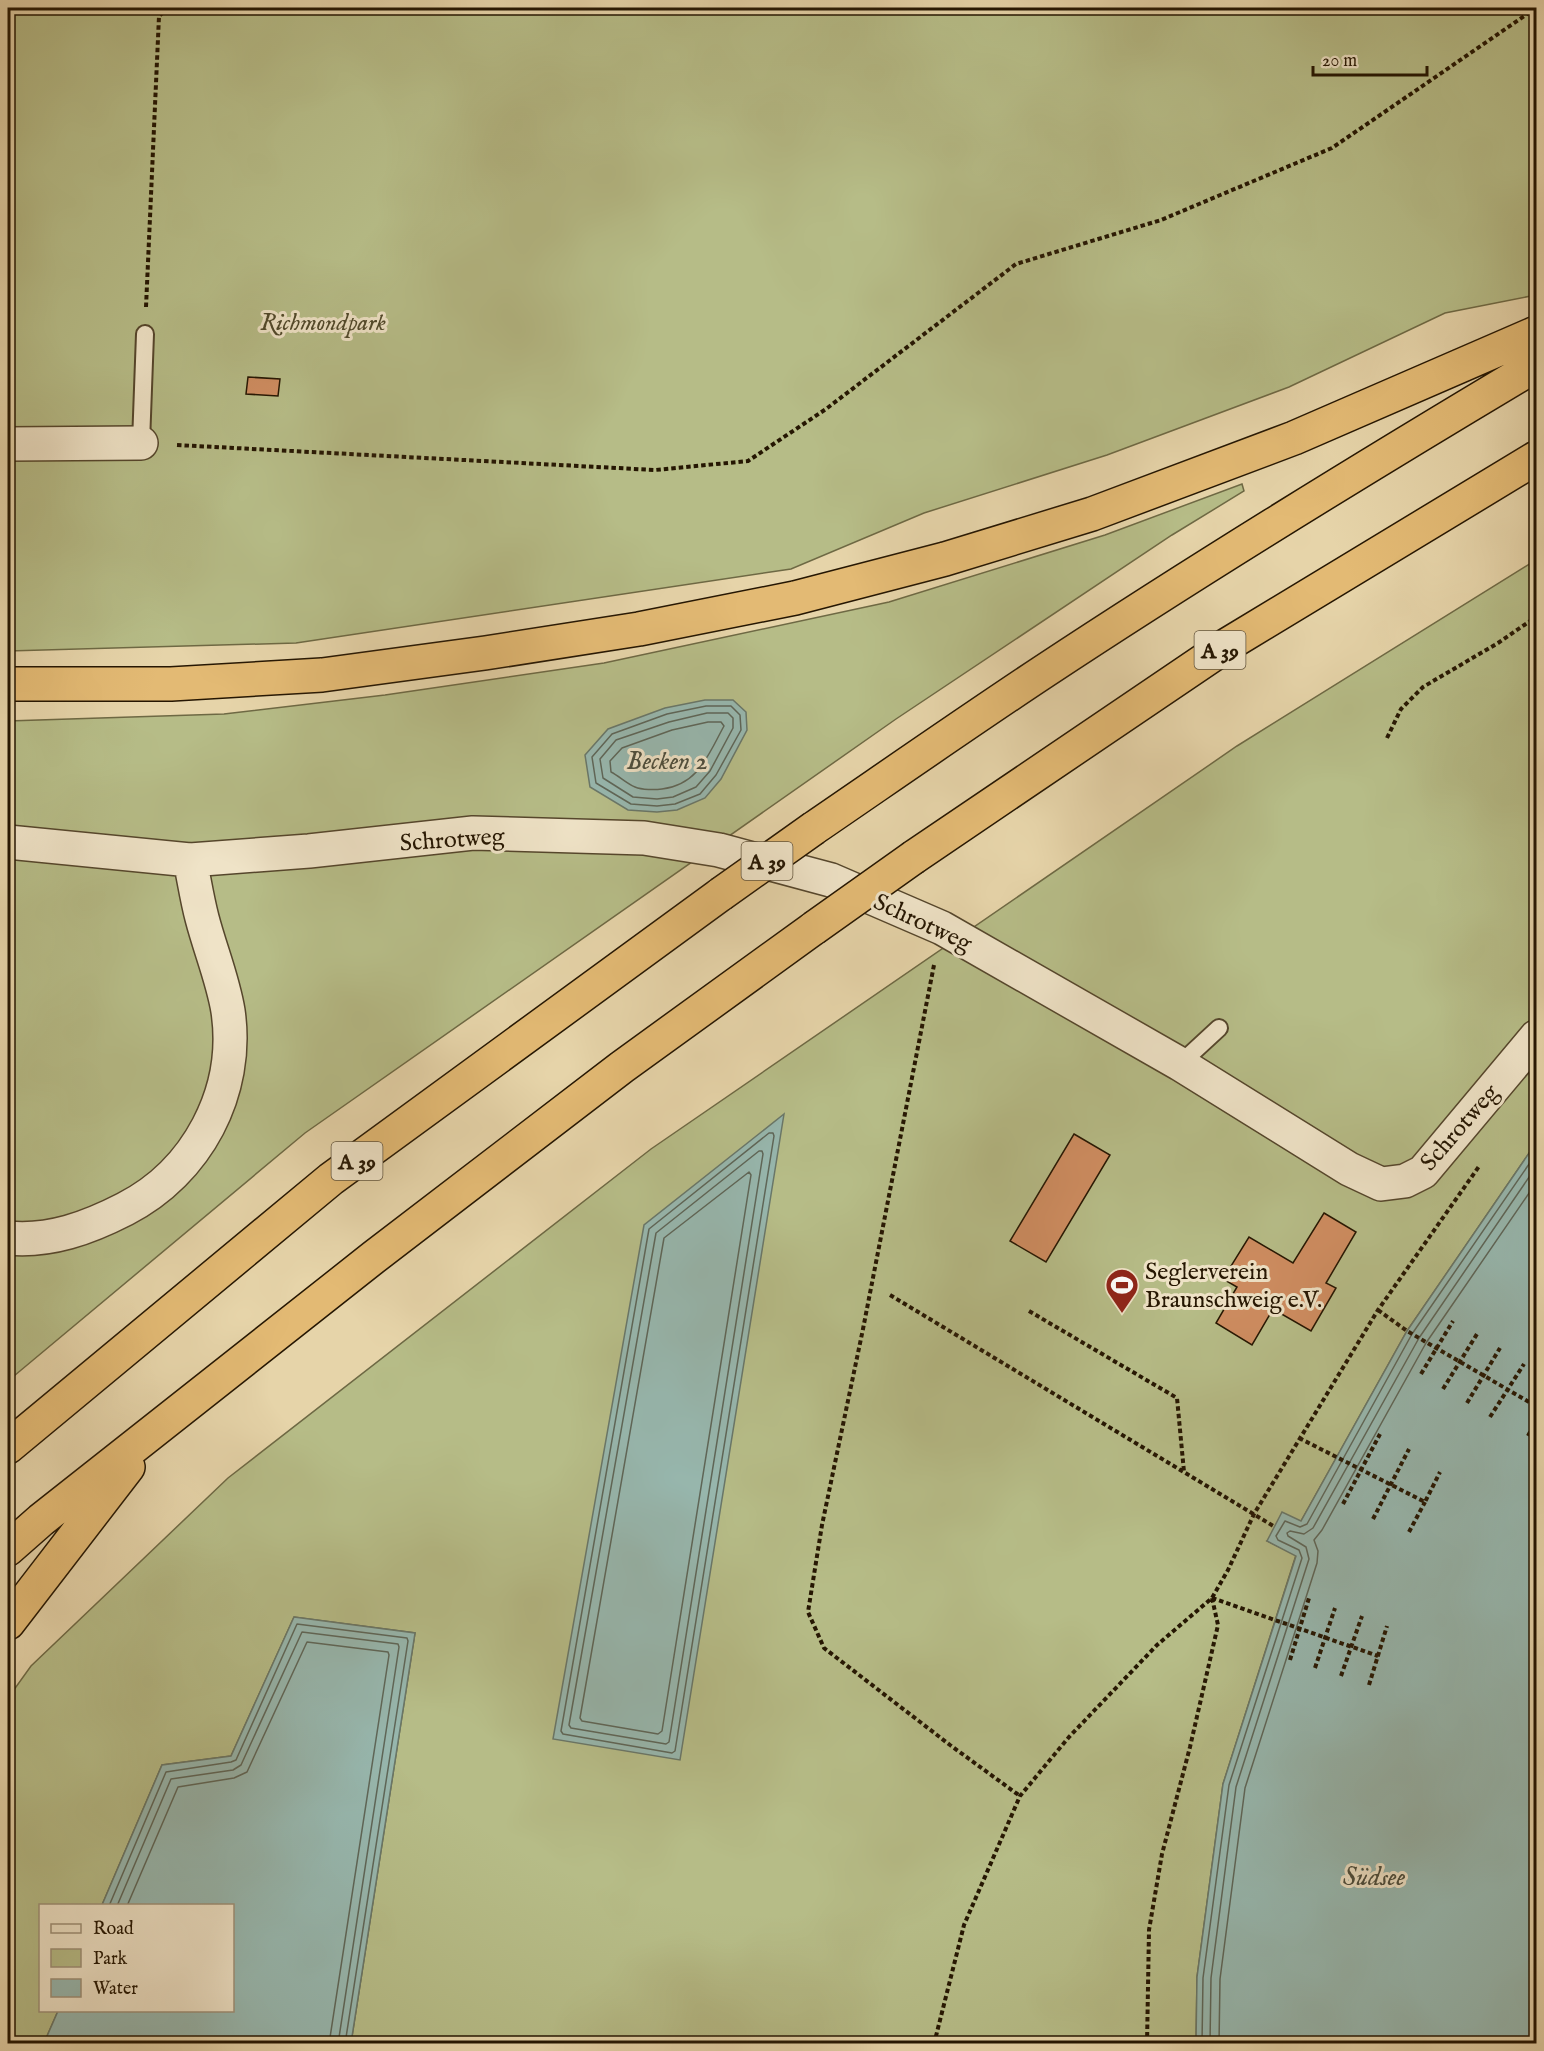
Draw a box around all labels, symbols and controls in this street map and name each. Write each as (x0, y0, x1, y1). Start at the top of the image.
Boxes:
scale bar (1313, 39, 1427, 77)
text: 20 m (1322, 50, 1357, 73)
park label: Richmondpark (260, 308, 386, 339)
road number: A 39 (1194, 631, 1246, 669)
water label: Becken 2 (626, 745, 708, 778)
street label: Schrotweg (399, 821, 507, 860)
road number: A 39 (742, 842, 792, 880)
street label: Schrotweg (868, 887, 977, 960)
street label: Schrotweg (1414, 1077, 1507, 1178)
road number: A 39 (332, 1142, 382, 1180)
place label: Seglerverein Braunschweig e.V. (1145, 1257, 1322, 1316)
sports icon: Seglerverein Braunschweig e.V. (1104, 1267, 1140, 1314)
water label: Südsee (1343, 1861, 1406, 1894)
legend (39, 1904, 234, 2012)
text: Road (93, 1918, 134, 1941)
text: Park (93, 1948, 128, 1971)
text: Water (93, 1978, 138, 2001)

